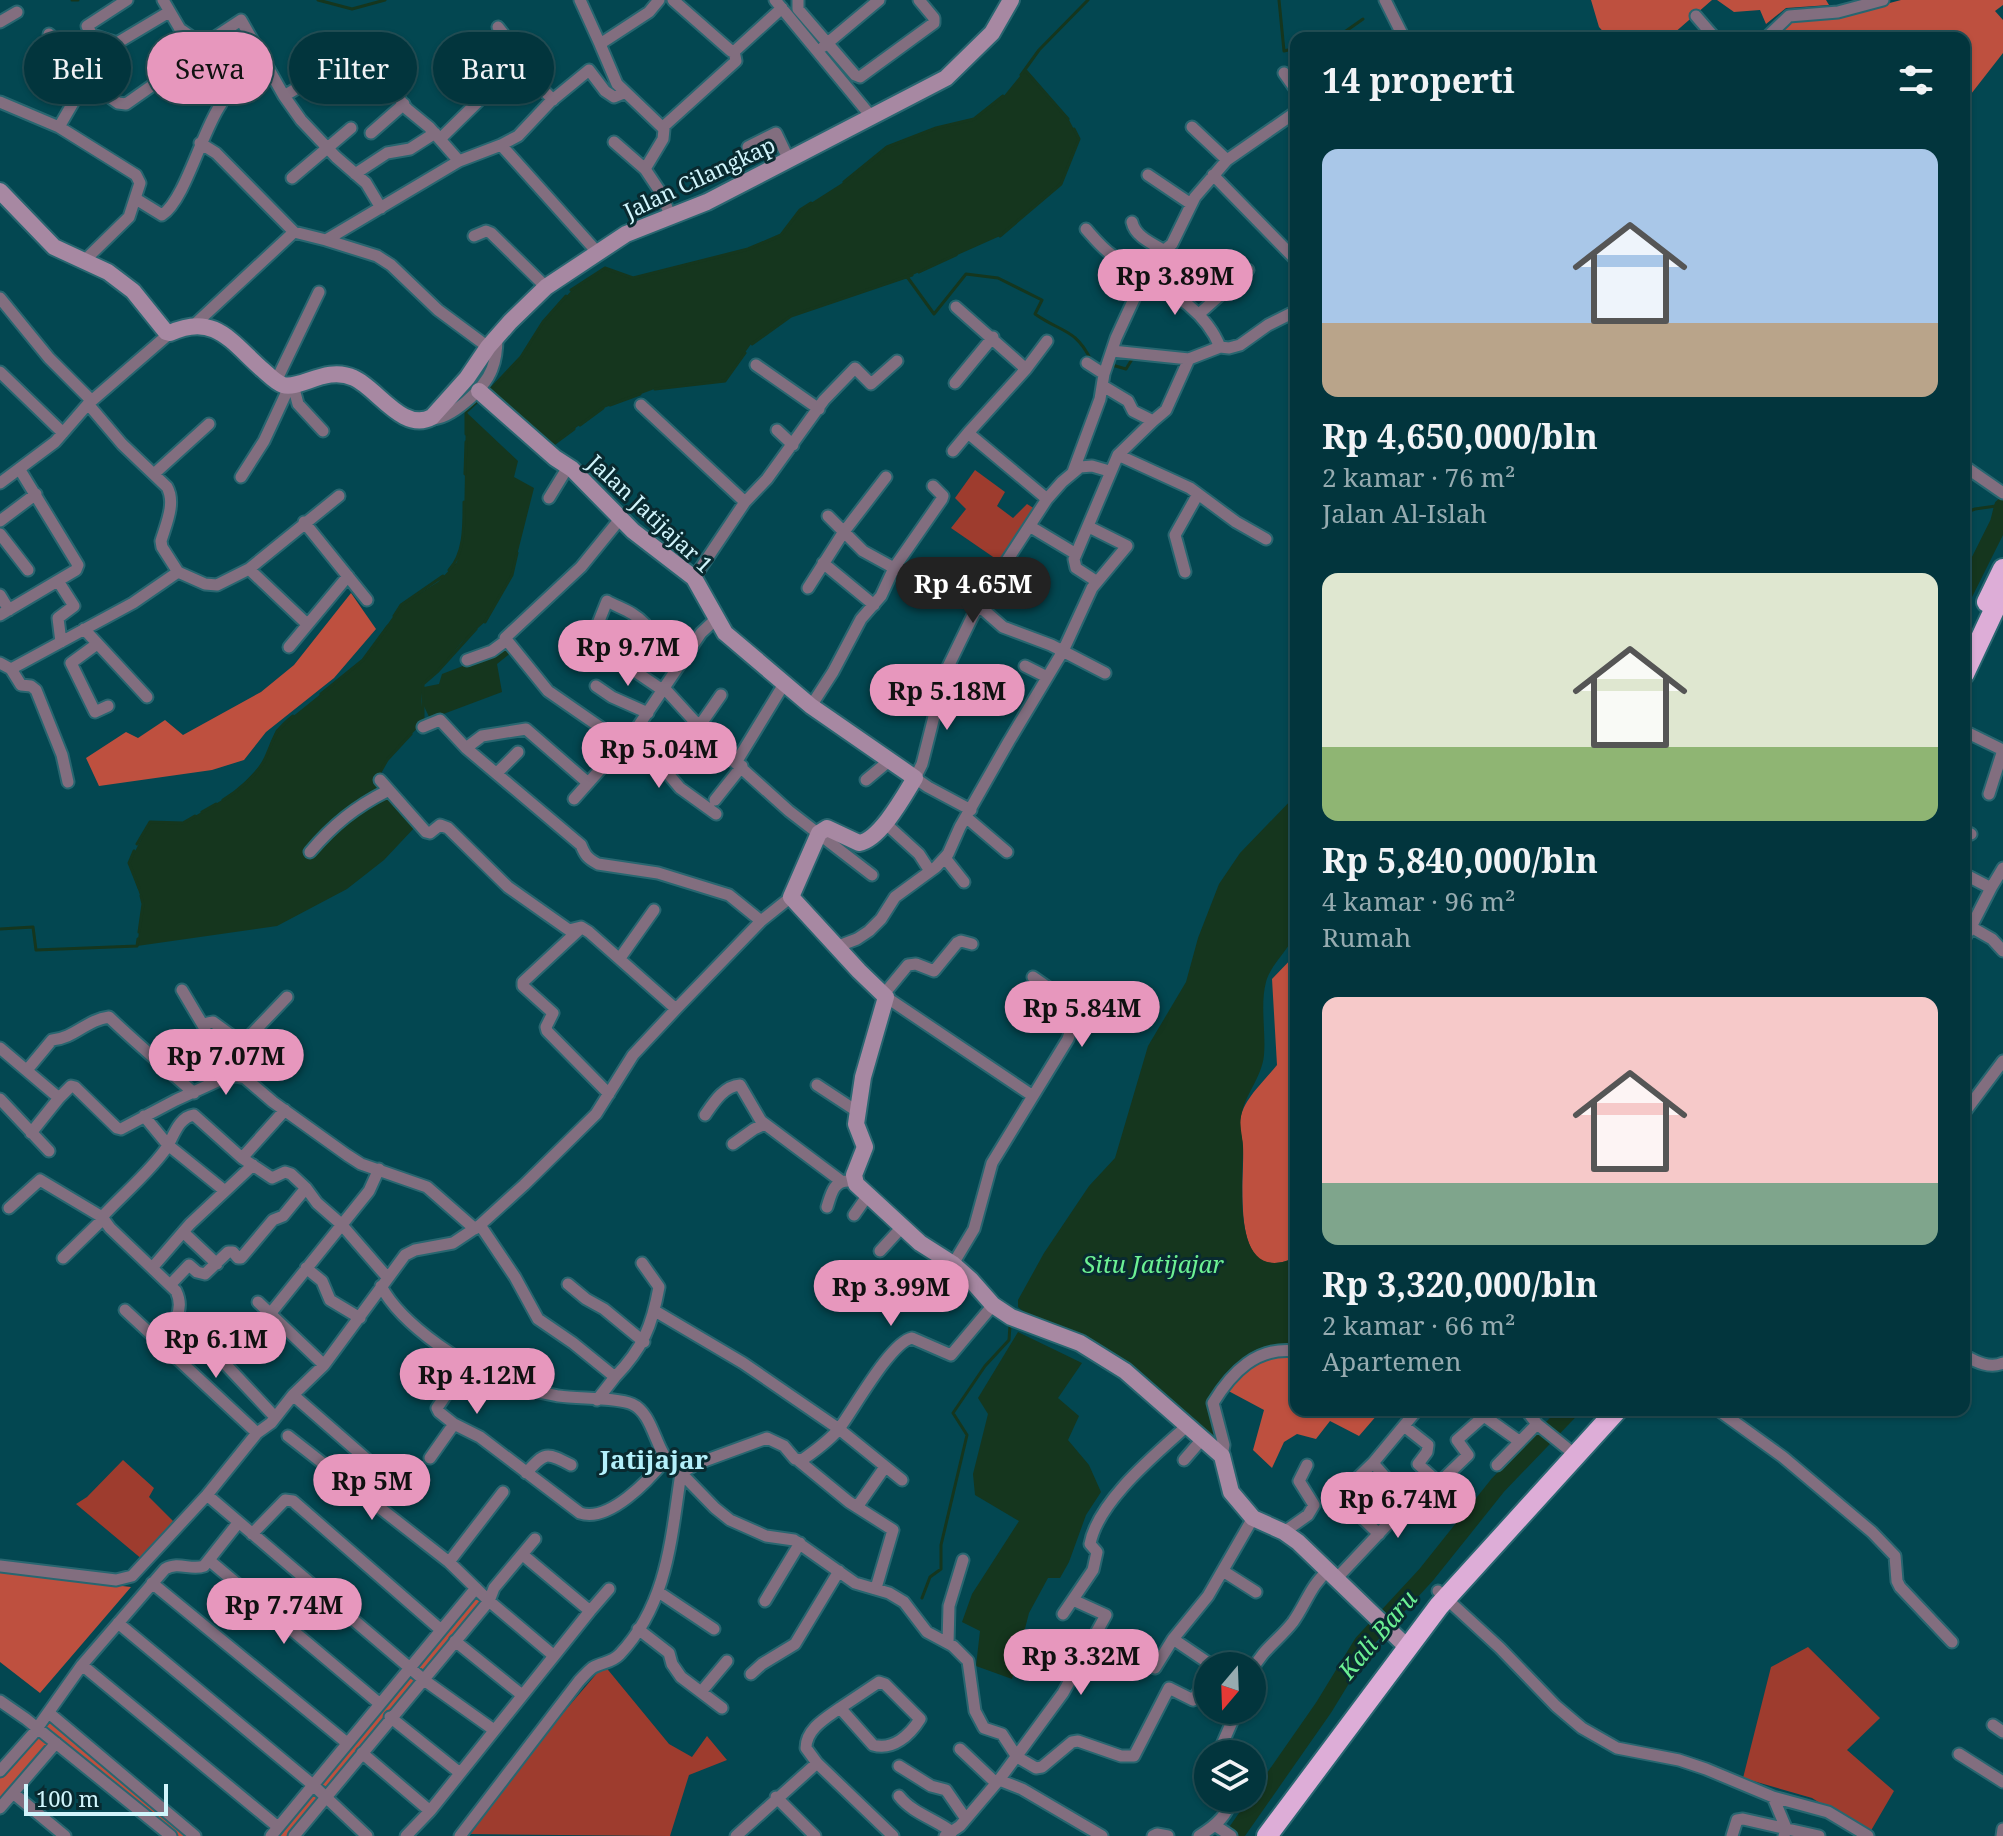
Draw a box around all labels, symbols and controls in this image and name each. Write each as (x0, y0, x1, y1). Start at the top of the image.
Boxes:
chip: Beli (24, 32, 131, 104)
chip: Sewa (147, 32, 273, 104)
chip: Filter (289, 32, 417, 104)
chip: Baru (433, 32, 554, 104)
text: 14 properti (1322, 57, 1515, 103)
icon: filters (1894, 58, 1938, 102)
street label: Jalan Cilangkap (617, 129, 780, 226)
icon: home (1558, 201, 1702, 345)
pin: Rp 3.89M (1092, 249, 1258, 317)
text: Rp 3.89M (1116, 257, 1234, 293)
text: Rp 4,650,000/bln (1322, 413, 1598, 459)
street label: Jalan Jatijajar 1 (581, 447, 720, 579)
text: 2 kamar · 76 m² (1322, 459, 1515, 495)
text: Jalan Al-Islah (1322, 495, 1487, 531)
pin: Rp 4.65M (890, 557, 1056, 625)
text: Rp 4.65M (914, 565, 1032, 601)
pin: Rp 9.7M (554, 620, 702, 688)
icon: home (1558, 625, 1702, 769)
text: Rp 9.7M (576, 628, 680, 664)
pin: Rp 5.18M (864, 664, 1030, 732)
text: Rp 5.18M (888, 672, 1006, 708)
pin: Rp 5.04M (576, 722, 742, 790)
text: Rp 5.04M (600, 730, 718, 766)
text: Rp 5,840,000/bln (1322, 837, 1598, 883)
text: 4 kamar · 96 m² (1322, 883, 1515, 919)
text: Rumah (1322, 919, 1411, 955)
pin: Rp 5.84M (999, 981, 1165, 1049)
text: Rp 5.84M (1023, 989, 1141, 1025)
pin: Rp 7.07M (143, 1029, 309, 1097)
text: Rp 7.07M (167, 1037, 285, 1073)
icon: home (1558, 1049, 1702, 1193)
water label: Situ Jatijajar (1082, 1247, 1224, 1280)
pin: Rp 3.99M (808, 1260, 974, 1328)
text: Rp 3,320,000/bln (1322, 1261, 1598, 1307)
text: Rp 3.99M (832, 1268, 950, 1304)
text: 2 kamar · 66 m² (1322, 1307, 1515, 1343)
pin: Rp 6.1M (142, 1312, 290, 1380)
text: Rp 6.1M (164, 1320, 268, 1356)
text: Apartemen (1322, 1343, 1462, 1379)
pin: Rp 4.12M (394, 1348, 560, 1416)
text: Rp 4.12M (418, 1356, 536, 1392)
district label: Jatijajar (599, 1441, 709, 1477)
pin: Rp 5M (316, 1454, 428, 1522)
text: Rp 5M (331, 1462, 413, 1498)
pin: Rp 6.74M (1315, 1472, 1481, 1540)
text: Rp 6.74M (1339, 1480, 1457, 1516)
pin: Rp 7.74M (201, 1578, 367, 1646)
water label: Kali Baru (1329, 1583, 1424, 1686)
text: Rp 7.74M (225, 1586, 343, 1622)
pin: Rp 3.32M (998, 1629, 1164, 1697)
text: Rp 3.32M (1022, 1637, 1140, 1673)
north arrow (1194, 1652, 1266, 1724)
map controls (1194, 1652, 1266, 1812)
button: layers (1194, 1740, 1266, 1812)
scale bar (24, 1780, 168, 1816)
text: 100 m (36, 1783, 99, 1813)

